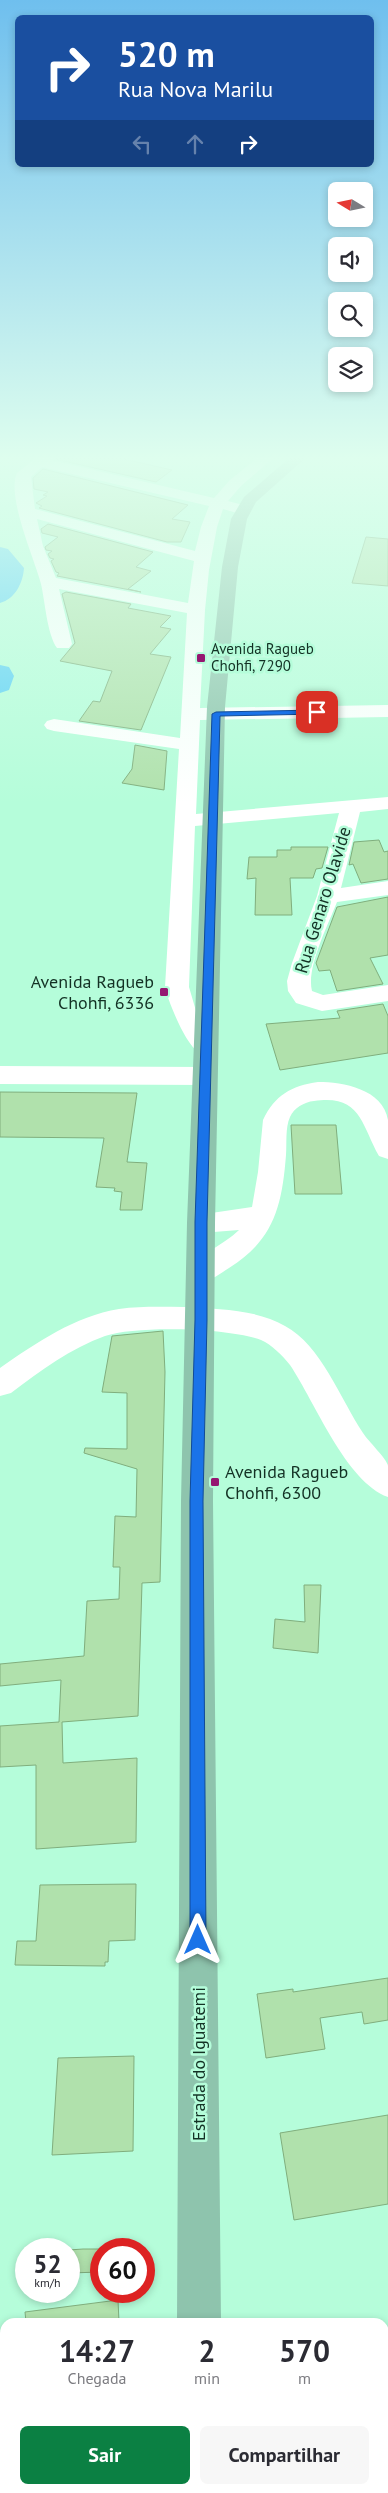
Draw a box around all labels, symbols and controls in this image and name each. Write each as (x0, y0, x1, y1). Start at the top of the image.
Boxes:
text: 520 m (118, 31, 215, 77)
icon: right (35, 35, 100, 100)
text: Rua Nova Marilu (118, 75, 273, 103)
icon: left (128, 130, 156, 158)
icon: ahead (181, 130, 209, 158)
icon: right (234, 130, 262, 158)
north arrow (328, 182, 372, 228)
map controls (328, 182, 373, 392)
button: sound (328, 237, 373, 282)
button: search (328, 292, 373, 337)
button: layers (328, 347, 373, 392)
place label: Avenida Ragueb Chohfi, 7290 (211, 639, 314, 675)
marker: Avenida Ragueb Chohfi, 7290 (195, 652, 207, 664)
pin (296, 691, 338, 733)
icon: arrive (303, 698, 331, 726)
street label: Rua Genaro Olavide (289, 824, 356, 976)
place label: Avenida Ragueb Chohfi, 6336 (31, 970, 154, 1014)
marker: Avenida Ragueb Chohfi, 6336 (158, 986, 170, 998)
place label: Avenida Ragueb Chohfi, 6300 (225, 1460, 348, 1504)
marker: Avenida Ragueb Chohfi, 6300 (209, 1476, 221, 1488)
position arrow (171, 1913, 223, 1965)
street label: Estrada do Iguatemi (187, 1987, 210, 2141)
speed limit sign: 60 (90, 2238, 155, 2303)
text: 52 (33, 2248, 62, 2280)
text: km/h (34, 2275, 61, 2290)
text: 14:27 (59, 2331, 135, 2370)
text: 2 (199, 2331, 216, 2370)
text: 570 (279, 2331, 330, 2370)
text: Chegada (68, 2368, 126, 2388)
text: min (194, 2368, 220, 2388)
text: m (298, 2368, 311, 2388)
button: Sair (20, 2426, 190, 2484)
button: Compartilhar (200, 2426, 369, 2484)

